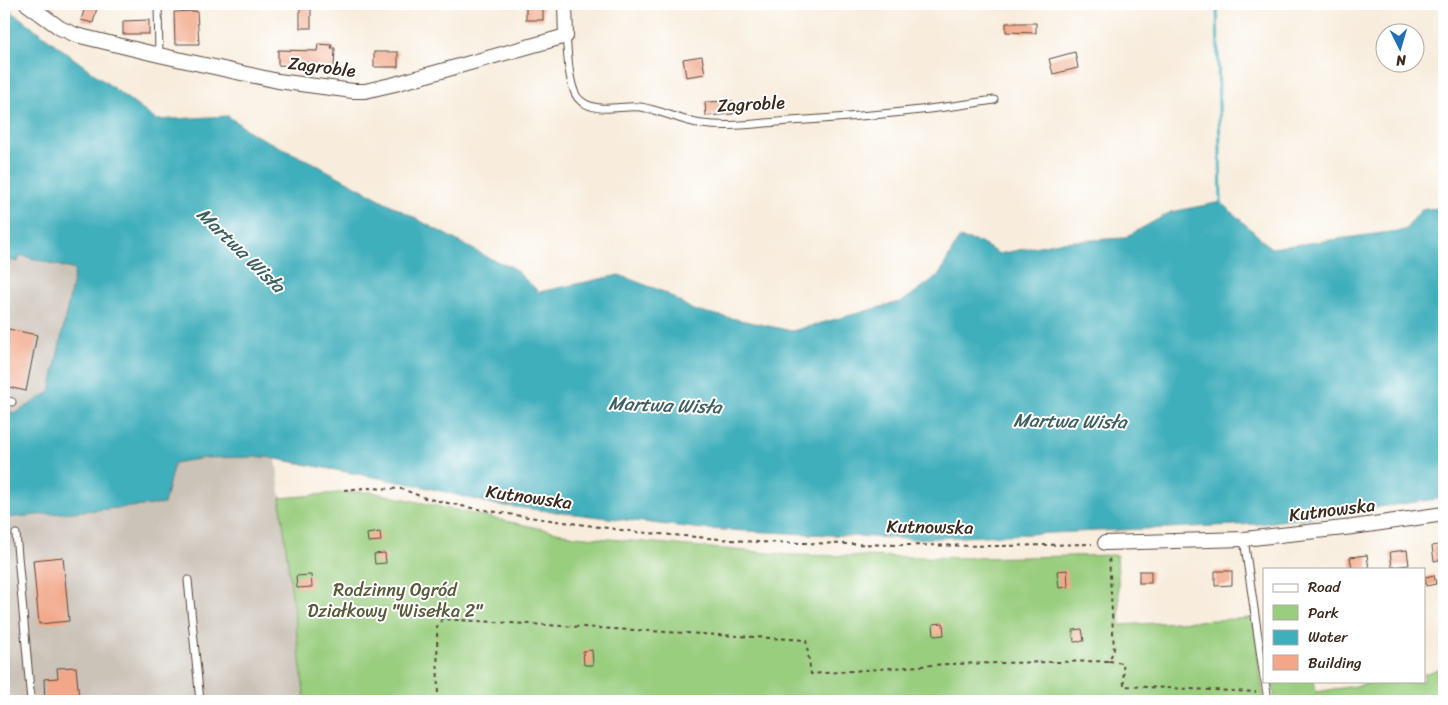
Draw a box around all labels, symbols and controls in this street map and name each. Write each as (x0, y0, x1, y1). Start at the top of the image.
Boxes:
north arrow (1376, 22, 1426, 72)
street label: Zagroble (286, 47, 358, 87)
text: N (1395, 47, 1408, 73)
street label: Zagroble (716, 86, 786, 122)
water label: Martwa Wisła (189, 199, 294, 302)
water label: Martwa Wisła (608, 387, 724, 424)
water label: Martwa Wisła (1013, 404, 1128, 439)
street label: Kutnowska (484, 475, 574, 519)
street label: Kutnowska (1287, 489, 1377, 531)
street label: Kutnowska (886, 510, 974, 544)
legend (1263, 568, 1426, 682)
park label: Rodzinny Ogród Działkowy "Wisełka 2" (308, 574, 484, 627)
text: Road (1308, 574, 1341, 600)
text: Park (1308, 600, 1339, 626)
text: Water (1308, 624, 1348, 650)
text: Building (1308, 650, 1362, 676)

